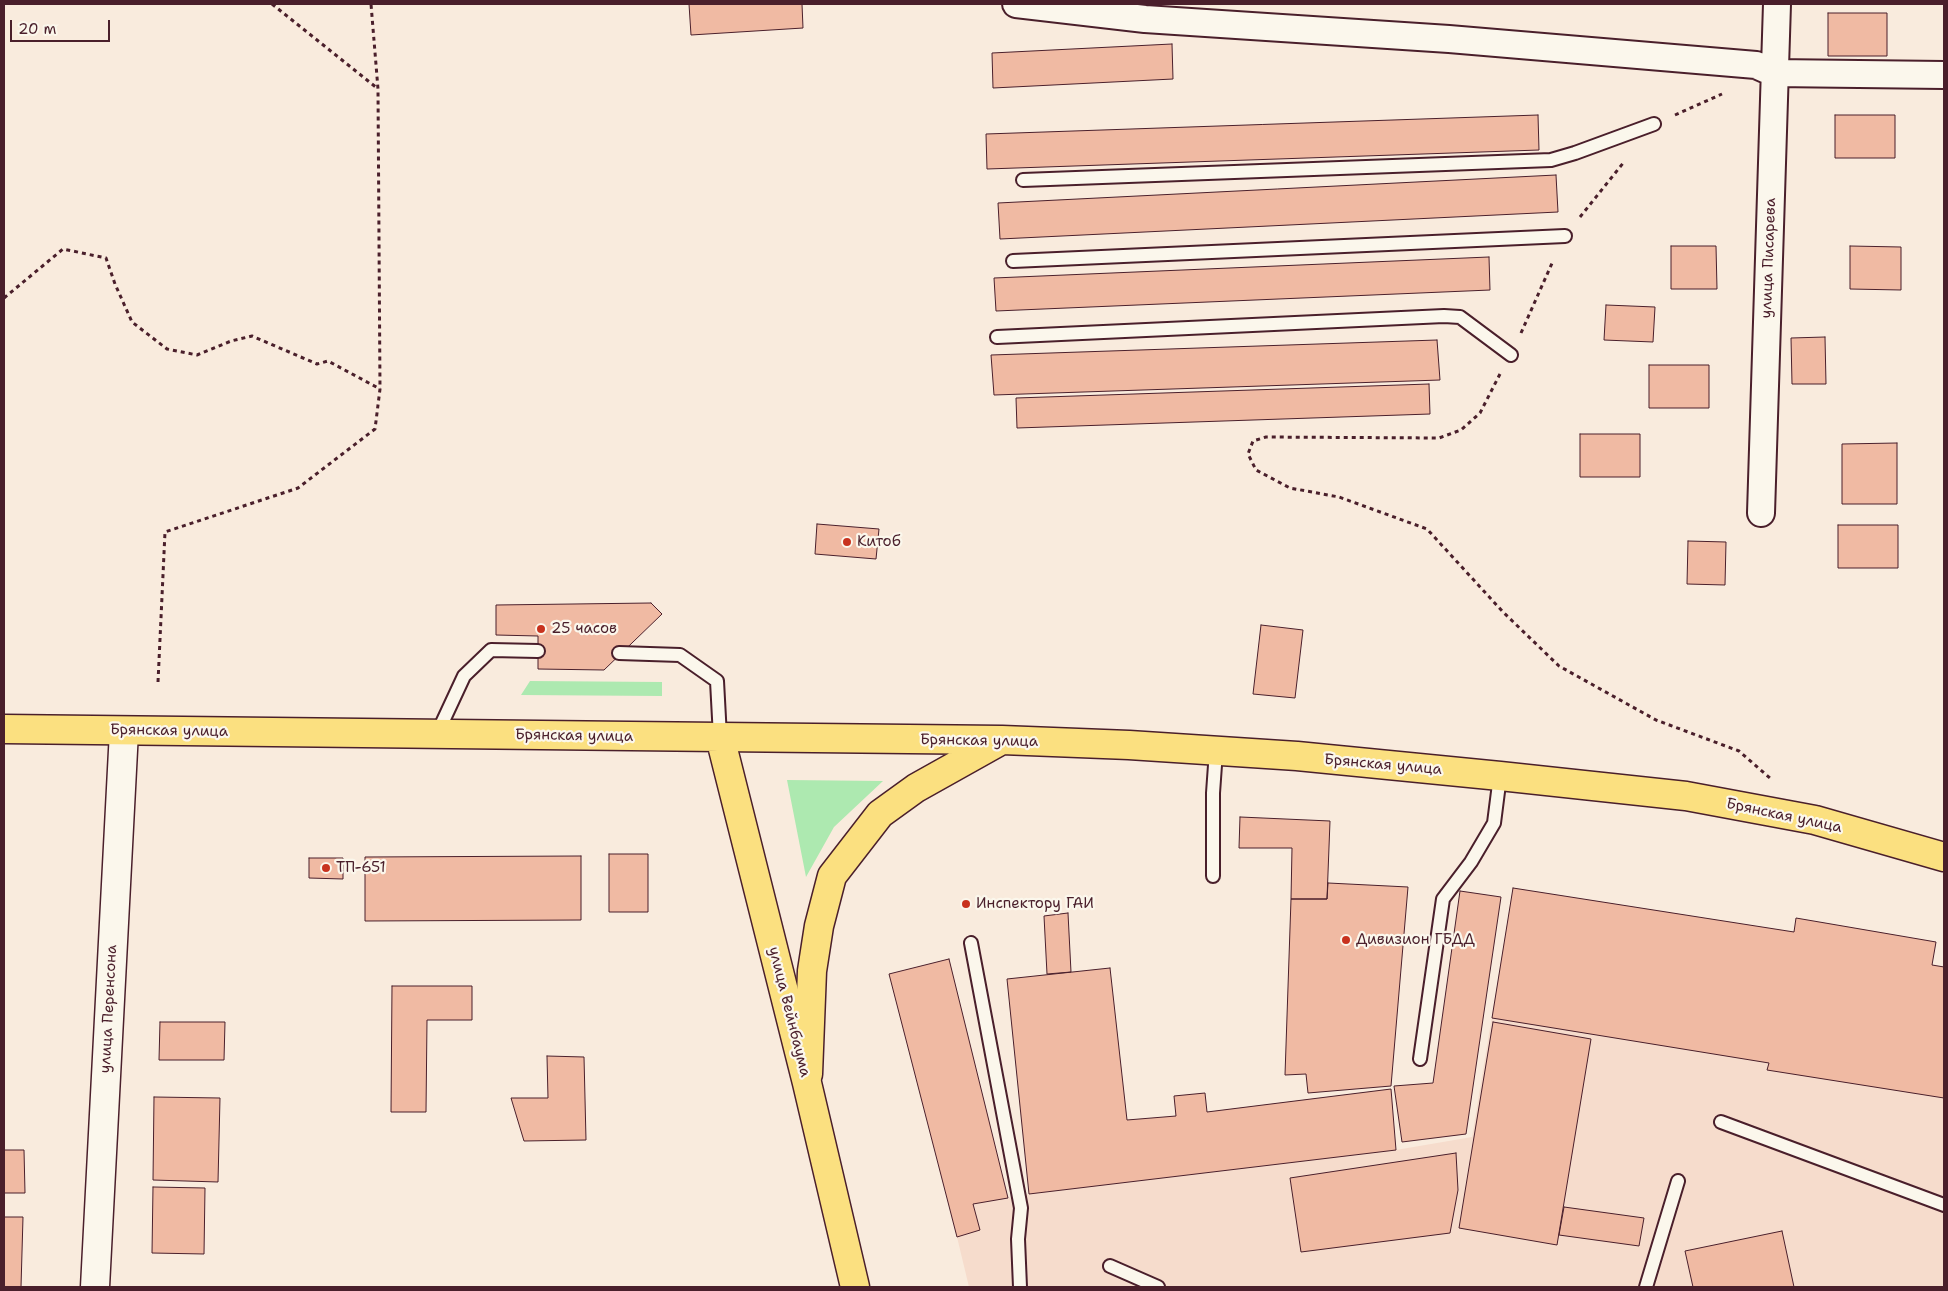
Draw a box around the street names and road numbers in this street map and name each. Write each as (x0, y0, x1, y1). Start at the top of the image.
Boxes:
street label: улица Писарева (1758, 197, 1780, 319)
street label: Брянская улица (110, 721, 228, 741)
street label: Брянская улица (515, 726, 633, 746)
street label: Брянская улица (920, 731, 1038, 751)
street label: Брянская улица (1323, 751, 1443, 779)
street label: Брянская улица (1724, 795, 1844, 837)
street label: улица Перенсона (97, 944, 121, 1074)
street label: улица Вейнбаума (764, 945, 814, 1079)

